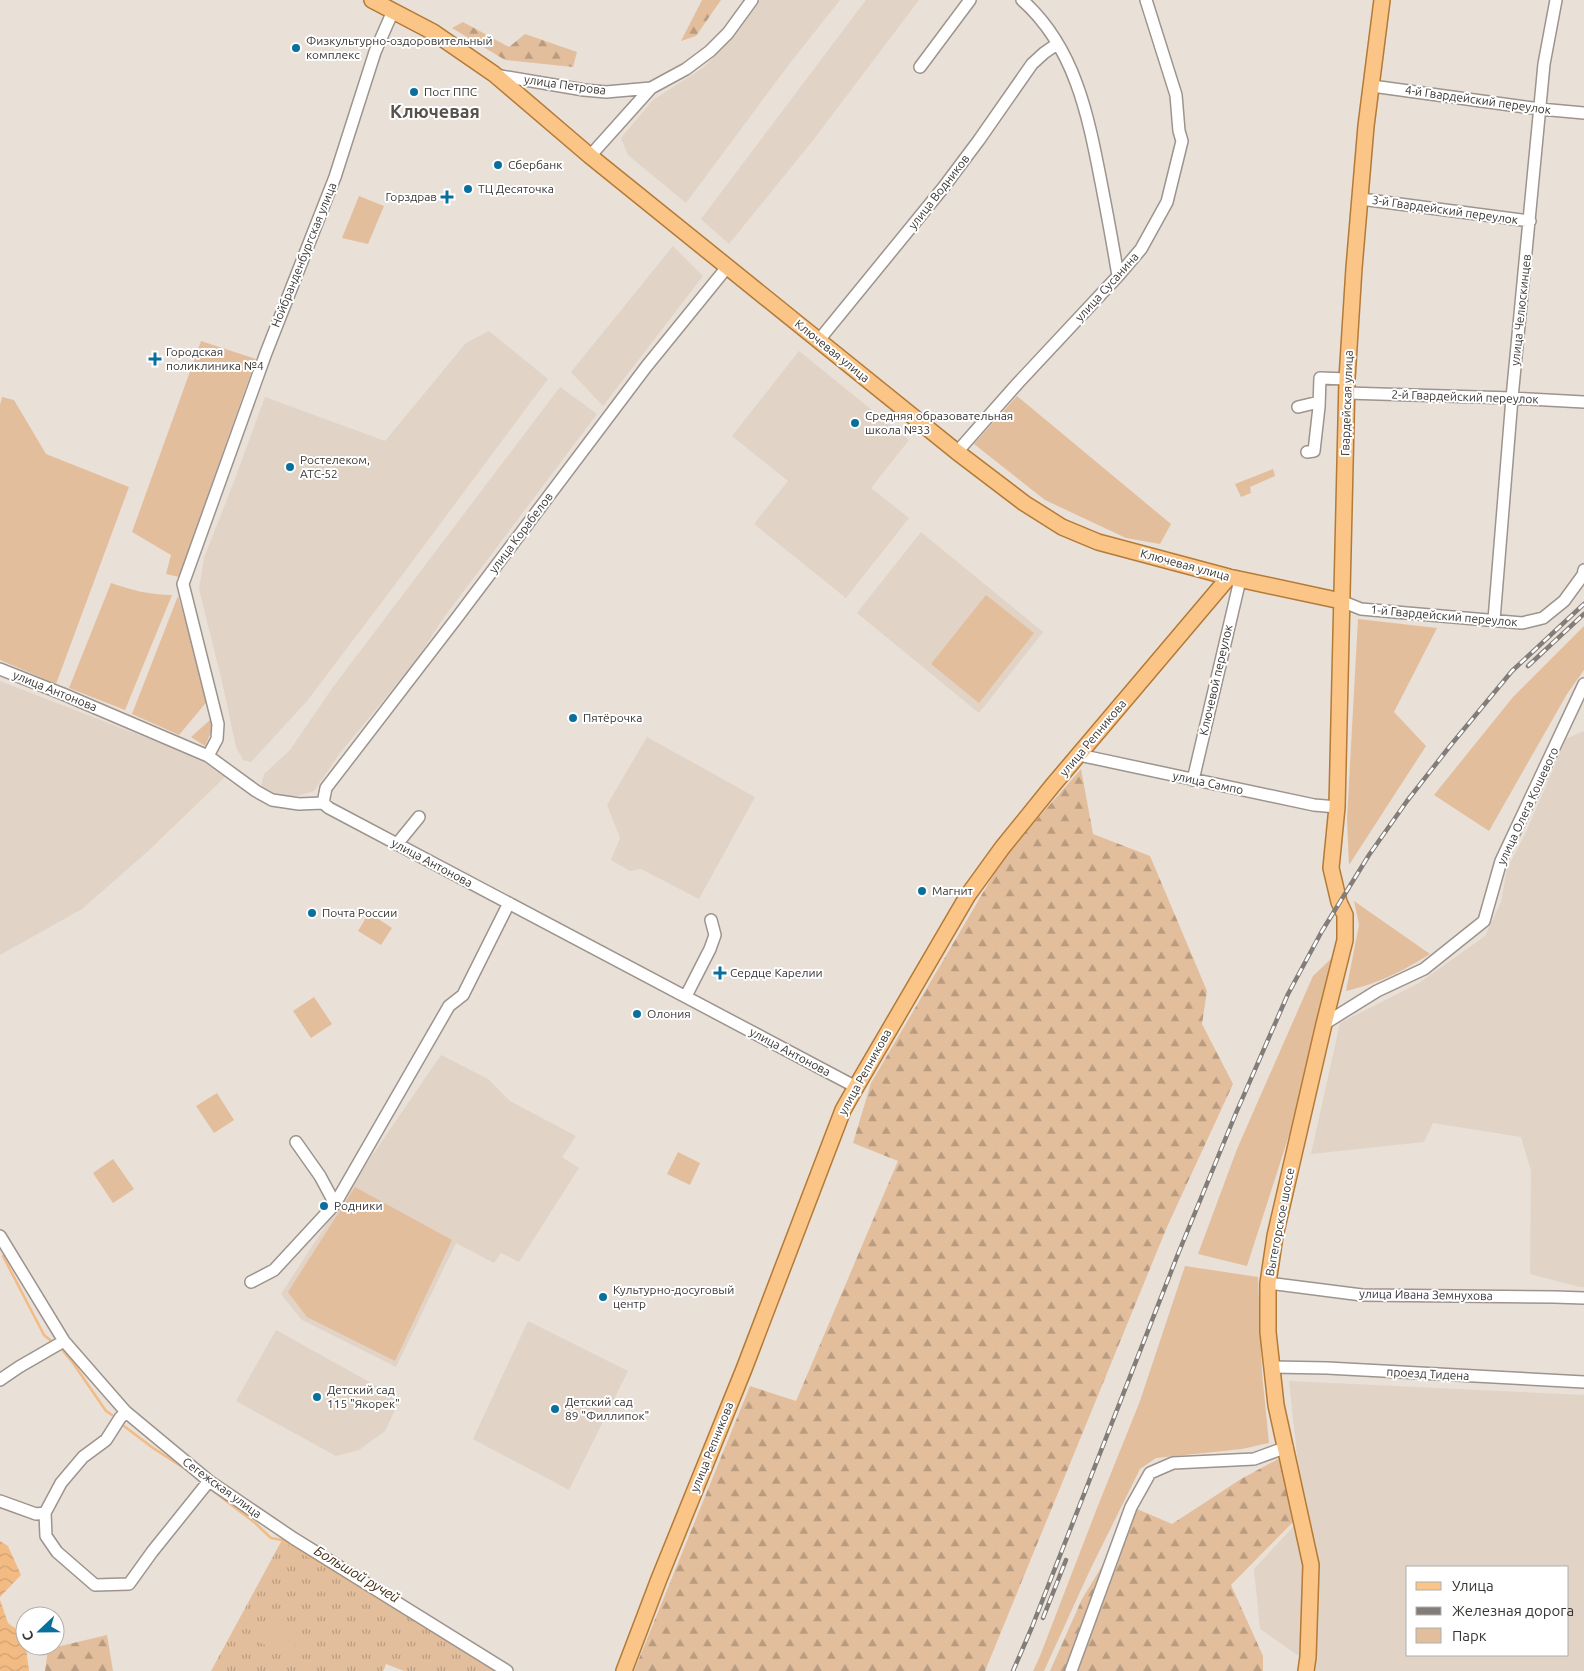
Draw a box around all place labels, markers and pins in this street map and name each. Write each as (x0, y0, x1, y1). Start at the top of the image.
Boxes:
place label: Физкультурно-оздоровительный комплекс (306, 34, 493, 61)
marker: Физкультурно-оздоровительный комплекс (290, 42, 302, 54)
place label: Пост ППС (424, 85, 478, 98)
marker: Пост ППС (408, 86, 420, 98)
place label: Сбербанк (508, 158, 562, 171)
marker: Сбербанк (492, 159, 504, 171)
place label: ТЦ Десяточка (478, 182, 554, 195)
marker: ТЦ Десяточка (462, 183, 474, 195)
place label: Горздрав (386, 190, 437, 203)
marker: Горздрав (441, 191, 453, 203)
place label: Городская поликлиника №4 (166, 345, 264, 372)
marker: Городская поликлиника №4 (148, 352, 162, 366)
place label: Средняя образовательная школа №33 (865, 409, 1013, 436)
marker: Средняя образовательная школа №33 (849, 417, 861, 429)
place label: Ростелеком, АТС-52 (300, 453, 370, 480)
marker: Ростелеком, АТС-52 (284, 461, 296, 473)
place label: Пятёрочка (583, 711, 642, 724)
marker: Пятёрочка (567, 712, 579, 724)
place label: Магнит (932, 884, 974, 897)
marker: Магнит (916, 885, 928, 897)
place label: Почта России (322, 906, 397, 919)
marker: Почта России (306, 907, 318, 919)
place label: Сердце Карелии (730, 966, 823, 979)
marker: Сердце Карелии (714, 967, 726, 979)
place label: Олония (647, 1007, 691, 1020)
marker: Олония (631, 1008, 643, 1020)
place label: Родники (334, 1199, 383, 1212)
marker: Родники (318, 1200, 330, 1212)
place label: Культурно-досуговый центр (613, 1283, 734, 1310)
marker: Культурно-досуговый центр (597, 1291, 609, 1303)
place label: Детский сад 115 "Якорек" (327, 1383, 400, 1410)
marker: Детский сад 115 "Якорек" (311, 1391, 323, 1403)
place label: Детский сад 89 "Филлипок" (565, 1395, 649, 1422)
marker: Детский сад 89 "Филлипок" (549, 1403, 561, 1415)

